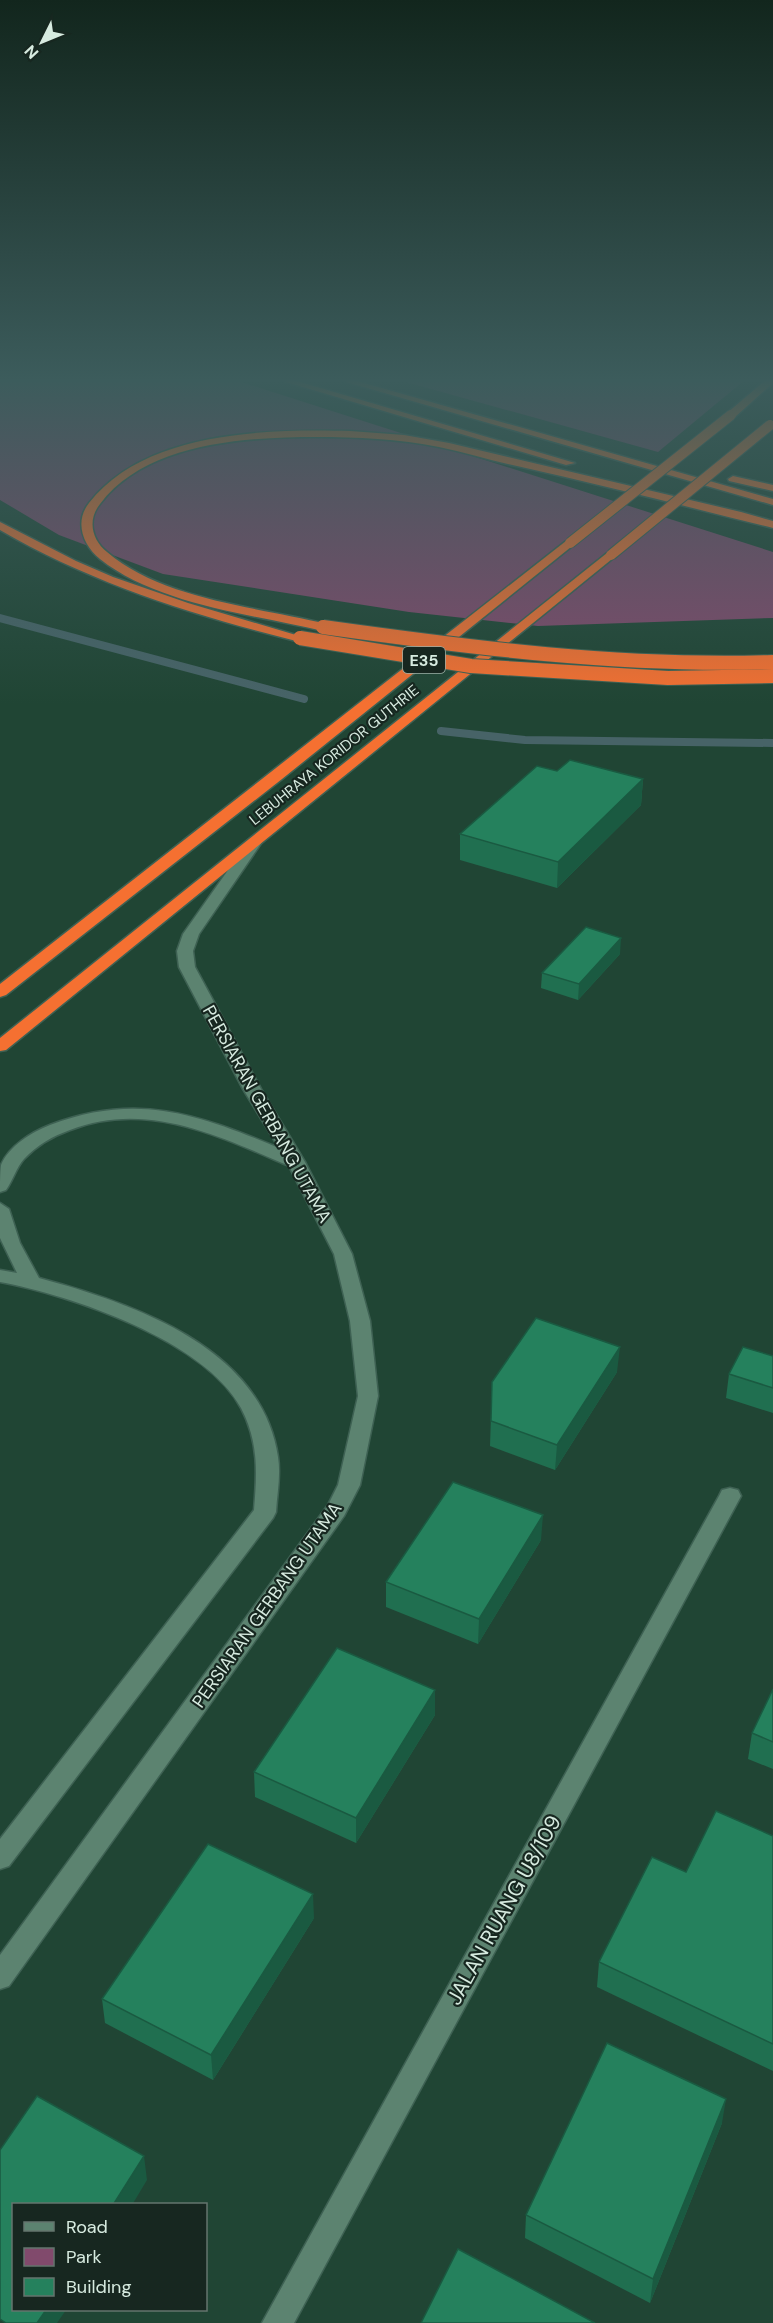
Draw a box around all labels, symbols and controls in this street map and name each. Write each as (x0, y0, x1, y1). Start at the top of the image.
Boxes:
north arrow (12, 12, 72, 72)
text: N (20, 40, 43, 63)
road number: E35 (403, 647, 445, 673)
street label: LEBUHRAYA KORIDOR GUTHRIE (245, 680, 423, 830)
street label: PERSIARAN GERBANG UTAMA (197, 1001, 337, 1227)
street label: PERSIARAN GERBANG UTAMA (187, 1498, 347, 1712)
street label: JALAN RUANG U8/109 (440, 1810, 568, 2010)
legend (12, 2203, 207, 2311)
text: Road (66, 2215, 108, 2239)
text: Park (66, 2245, 102, 2269)
text: Building (66, 2275, 131, 2299)

